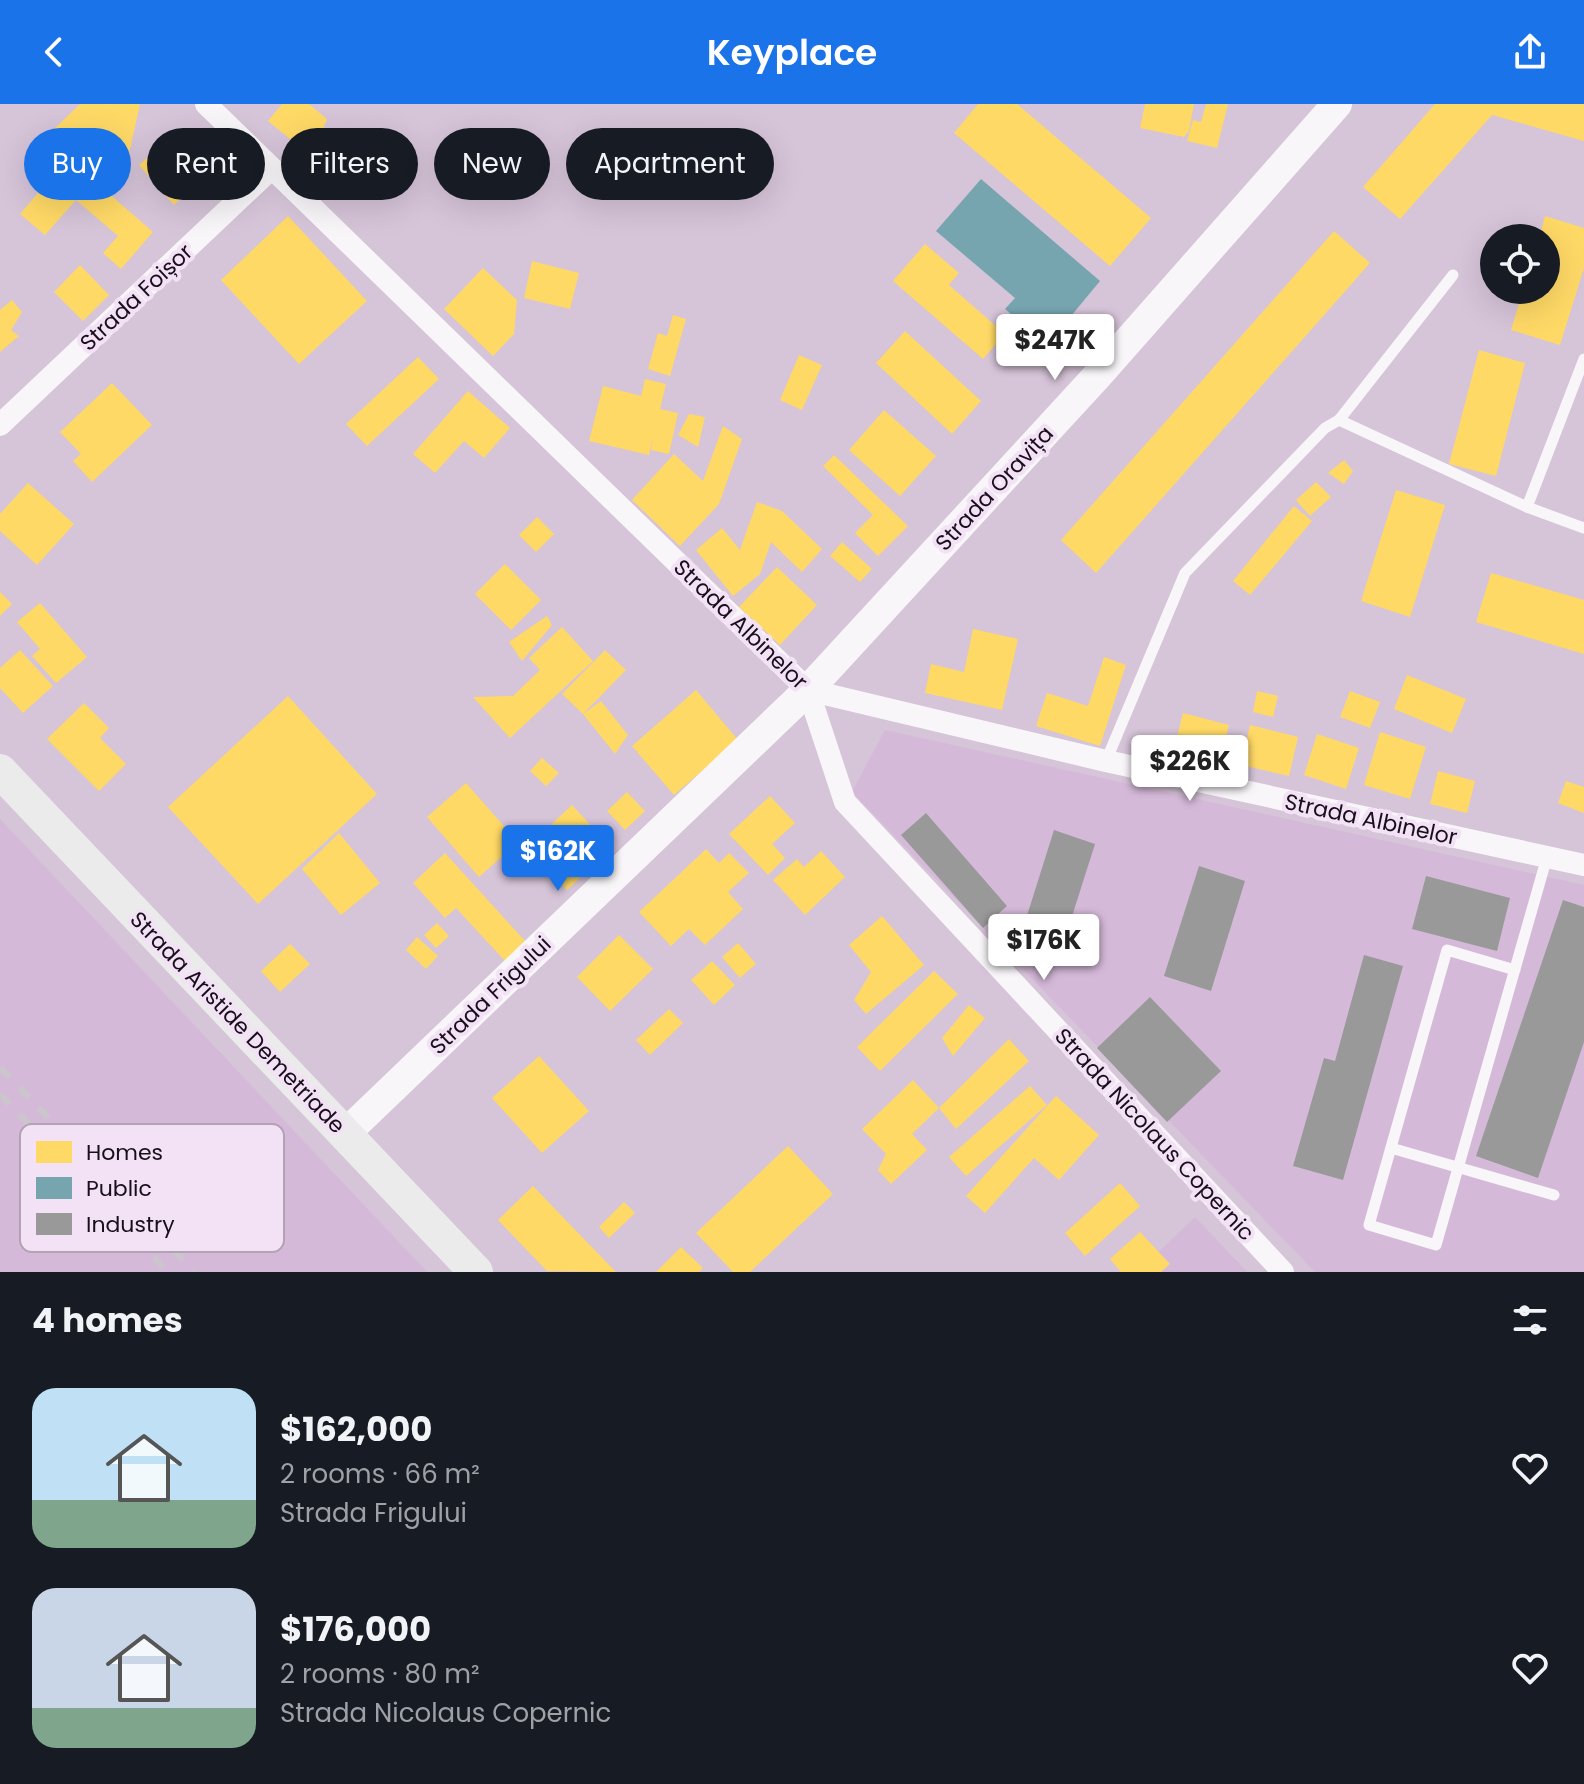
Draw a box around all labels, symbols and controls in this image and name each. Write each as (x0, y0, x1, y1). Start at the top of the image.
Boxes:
text: Keyplace (707, 27, 877, 78)
icon: back (32, 30, 76, 74)
icon: share (1508, 30, 1552, 74)
chip: Buy (24, 128, 131, 200)
chip: Rent (147, 128, 265, 200)
chip: Filters (281, 128, 418, 200)
chip: New (434, 128, 550, 200)
chip: Apartment (566, 128, 774, 200)
map controls (1480, 224, 1560, 304)
button: locate (1480, 224, 1560, 304)
street label: Strada Foișor (73, 237, 200, 358)
pin: $247K (999, 314, 1111, 382)
text: $247K (1014, 322, 1096, 358)
street label: Strada Oravița (928, 419, 1060, 558)
street label: Strada Albinelor (667, 552, 815, 696)
pin: $226K (1134, 735, 1246, 803)
text: $226K (1149, 743, 1231, 779)
street label: Strada Albinelor (1282, 786, 1460, 853)
pin: $162K (502, 825, 614, 893)
text: $162K (520, 833, 596, 869)
street label: Strada Aristide Demetriade (123, 904, 352, 1140)
pin: $176K (988, 914, 1100, 982)
text: $176K (1006, 922, 1082, 958)
street label: Strada Frigului (423, 929, 558, 1061)
street label: Strada Nicolaus Copernic (1048, 1021, 1262, 1247)
legend (20, 1124, 284, 1252)
text: Homes (86, 1137, 163, 1168)
text: Public (86, 1173, 152, 1204)
text: Industry (86, 1209, 175, 1240)
text: 4 homes (32, 1296, 183, 1344)
icon: filters (1508, 1298, 1552, 1342)
text: $162,000 (280, 1405, 433, 1453)
icon: home (96, 1420, 192, 1516)
icon: heart (1508, 1446, 1552, 1490)
text: 2 rooms · 66 m² (280, 1456, 480, 1492)
text: Strada Frigului (280, 1495, 467, 1531)
text: $176,000 (280, 1605, 431, 1653)
icon: home (96, 1620, 192, 1716)
icon: heart (1508, 1646, 1552, 1690)
text: 2 rooms · 80 m² (280, 1656, 480, 1692)
text: Strada Nicolaus Copernic (280, 1695, 611, 1731)

